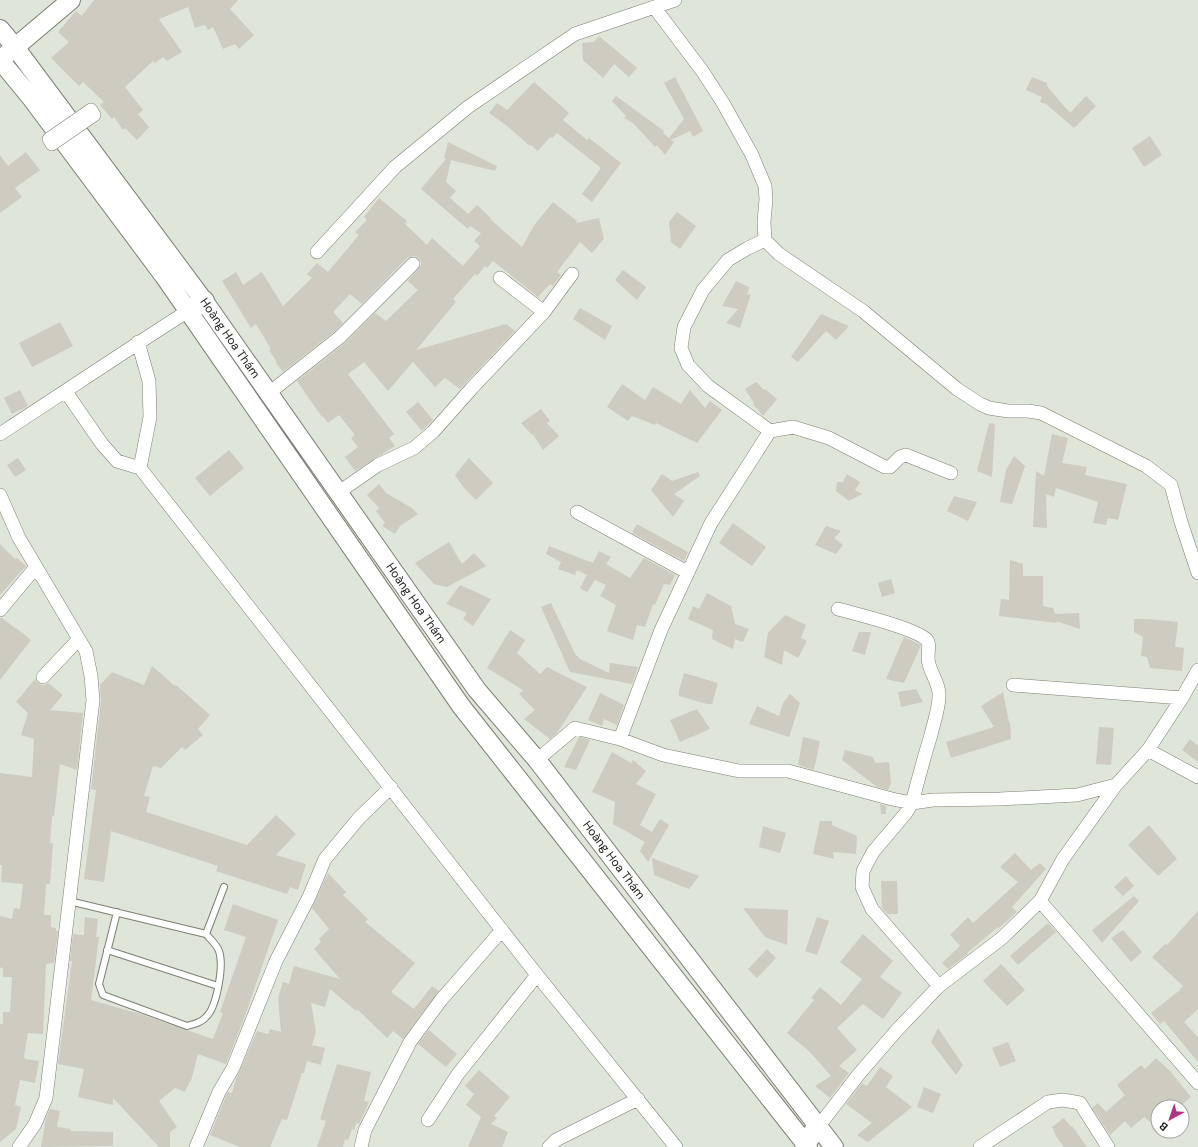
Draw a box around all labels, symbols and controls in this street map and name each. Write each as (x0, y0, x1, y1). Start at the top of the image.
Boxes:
street label: Hoàng Hoa Thám (196, 295, 264, 381)
street label: Hoàng Hoa Thám (382, 560, 450, 646)
street label: Hoàng Hoa Thám (579, 817, 649, 903)
north arrow (1150, 1099, 1190, 1139)
text: B (1156, 1119, 1171, 1134)

